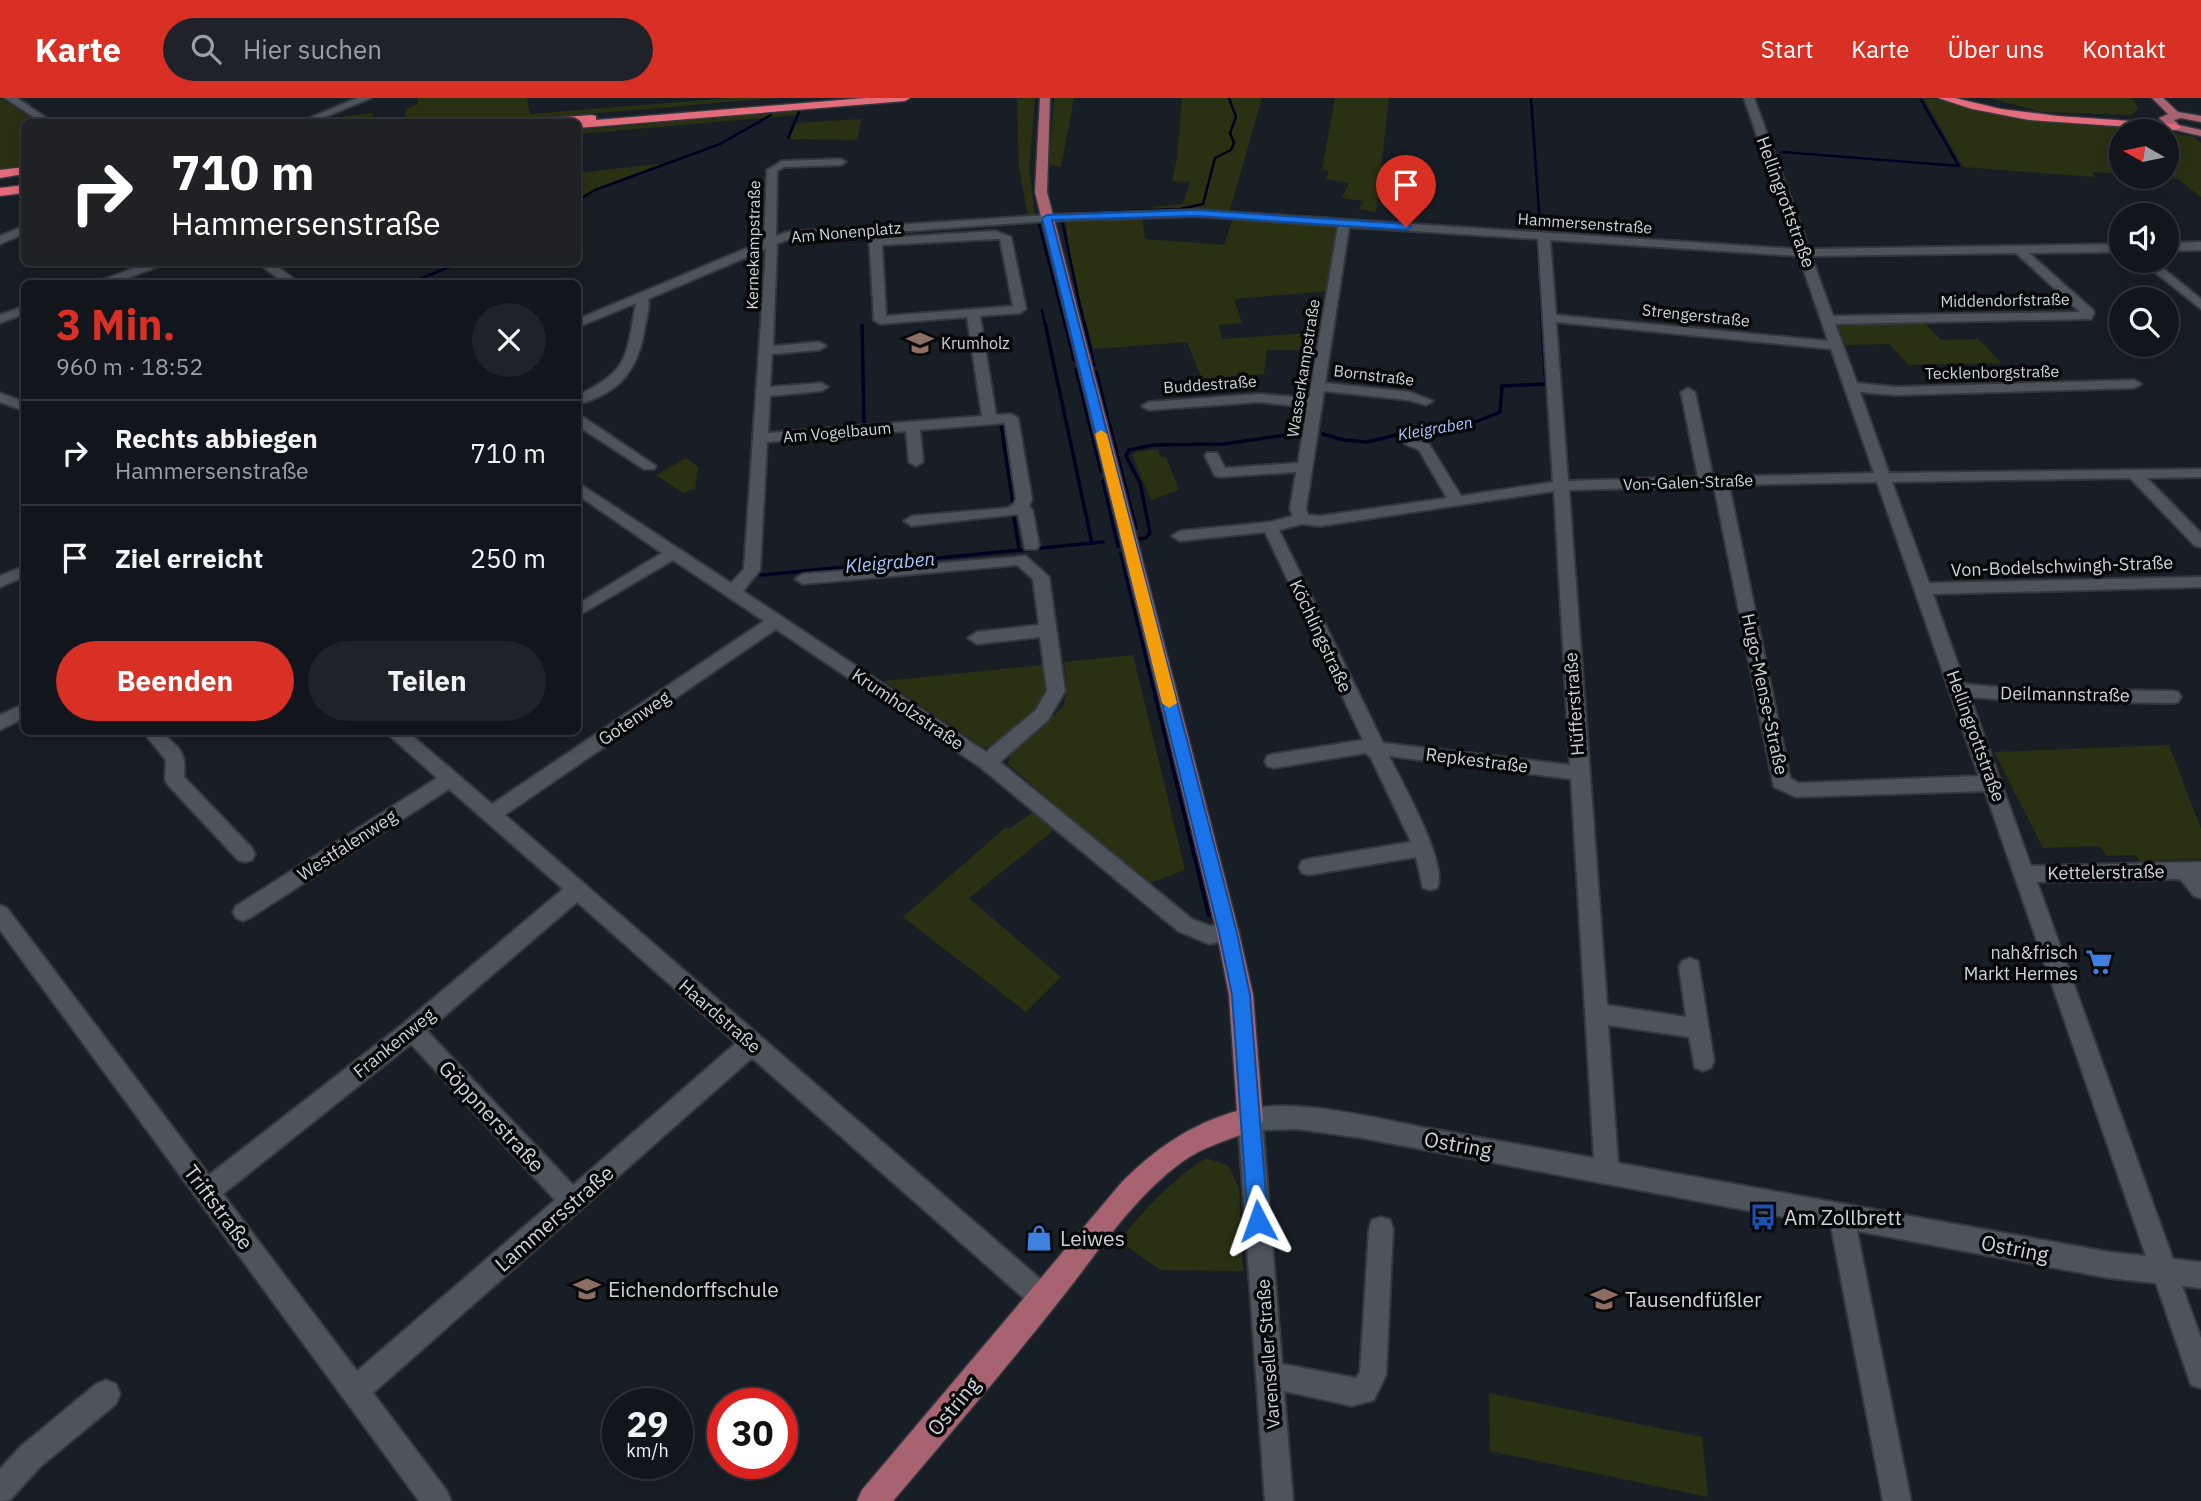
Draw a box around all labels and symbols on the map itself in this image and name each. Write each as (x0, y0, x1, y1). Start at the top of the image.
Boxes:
north arrow (2109, 119, 2179, 189)
street label: Hellingrottstraße (1752, 133, 1820, 271)
pin (1376, 155, 1436, 227)
street label: Kernekampstraße (742, 180, 764, 310)
street label: Hammersenstraße (1517, 208, 1653, 238)
street label: Am Nonenplatz (790, 217, 902, 247)
street label: Middendorfstraße (1940, 289, 2070, 311)
street label: Wasserkampstraße (1282, 297, 1324, 439)
street label: Strengerstraße (1641, 299, 1751, 331)
school or university icon: Krumholz (905, 328, 935, 358)
place label: Krumholz (941, 333, 1010, 353)
street label: Bornstraße (1333, 360, 1416, 390)
street label: Tecklenborgstraße (1925, 361, 2060, 383)
street label: Buddestraße (1163, 371, 1258, 397)
water label: Kleigraben (1396, 412, 1474, 444)
street label: Am Vogelbaum (782, 417, 892, 447)
street label: Von-Galen-Straße (1623, 470, 1754, 494)
water label: Kleigraben (844, 546, 936, 578)
street label: Von-Bodelschwingh-Straße (1950, 551, 2174, 581)
street label: Köchlingstraße (1285, 576, 1357, 696)
street label: Hugo-Mense-Straße (1737, 611, 1793, 777)
street label: Hüfferstraße (1559, 651, 1589, 756)
street label: Krumholzstraße (848, 663, 968, 755)
street label: Hellingrottstraße (1942, 667, 2010, 805)
street label: Deilmannstraße (2000, 681, 2130, 707)
street label: Gotenweg (594, 685, 675, 750)
street label: Repkestraße (1424, 742, 1530, 778)
street label: Westfalenweg (293, 804, 401, 886)
street label: Kettelerstraße (2047, 859, 2165, 885)
place label: nah&frisch Markt Hermes (1964, 941, 2078, 985)
supermarket icon: nah&frisch Markt Hermes (2084, 947, 2114, 977)
street label: Haardstraße (674, 974, 766, 1058)
street label: Frankenweg (349, 1003, 440, 1083)
street label: Göppnerstraße (433, 1054, 551, 1178)
street label: Ostring (1422, 1124, 1494, 1164)
street label: Triftstraße (178, 1159, 260, 1255)
street label: Lammersstraße (489, 1159, 619, 1277)
position arrow (1221, 1184, 1295, 1258)
bus stop icon: Am Zollbrett (1748, 1202, 1778, 1232)
place label: Am Zollbrett (1784, 1203, 1902, 1231)
shop icon: Leiwes (1024, 1223, 1054, 1253)
place label: Leiwes (1060, 1224, 1125, 1252)
street label: Ostring (1979, 1228, 2051, 1268)
school or university icon: Eichendorffschule (572, 1274, 602, 1304)
place label: Eichendorffschule (608, 1275, 779, 1303)
street label: Varenseller Straße (1251, 1278, 1285, 1430)
school or university icon: Tausendfüßler (1589, 1284, 1619, 1314)
place label: Tausendfüßler (1625, 1285, 1762, 1313)
street label: Ostring (920, 1371, 986, 1441)
speed limit sign: 30 (707, 1388, 798, 1479)

